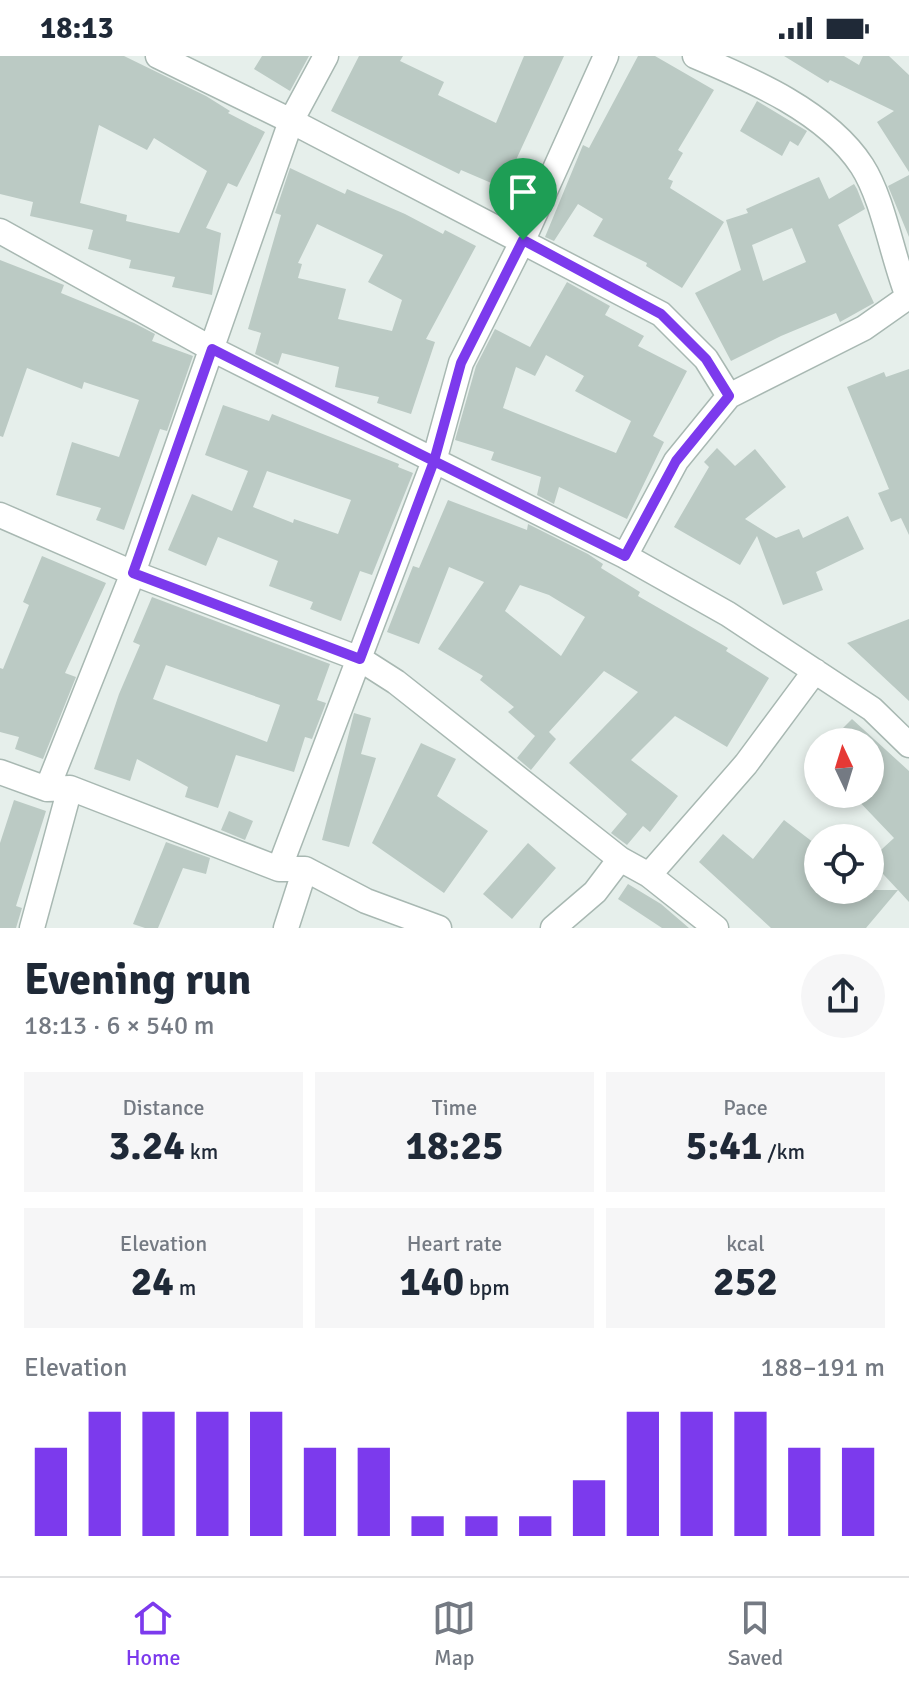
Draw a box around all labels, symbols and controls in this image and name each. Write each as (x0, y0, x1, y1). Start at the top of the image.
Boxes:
text: 18:13 (40, 10, 114, 47)
pin (489, 158, 557, 240)
icon: arrive (501, 170, 545, 214)
north arrow (804, 728, 884, 808)
map controls (804, 728, 884, 904)
button: locate (804, 824, 884, 904)
text: Evening run (24, 953, 251, 1007)
button: share (801, 954, 885, 1038)
text: 18:13 · 6 × 540 m (24, 1010, 215, 1042)
text: Distance (123, 1094, 204, 1121)
text: Time (432, 1094, 477, 1121)
text: Pace (723, 1094, 768, 1121)
text: 3.24 (109, 1121, 185, 1171)
text: 18:25 (405, 1121, 504, 1171)
text: 5:41 (686, 1121, 762, 1171)
text: km (185, 1138, 218, 1165)
text: /km (762, 1138, 805, 1165)
text: Elevation (120, 1230, 207, 1257)
text: Heart rate (407, 1230, 502, 1257)
text: kcal (726, 1230, 765, 1257)
text: 24 (131, 1257, 174, 1307)
text: 140 (399, 1257, 464, 1307)
text: 252 (713, 1257, 778, 1307)
text: m (174, 1274, 196, 1301)
text: bpm (464, 1274, 510, 1301)
text: Elevation (24, 1352, 128, 1384)
text: 188–191 m (761, 1352, 885, 1384)
tab: Home (126, 1596, 181, 1671)
tab: Map (432, 1596, 476, 1671)
tab: Saved (728, 1596, 783, 1671)

